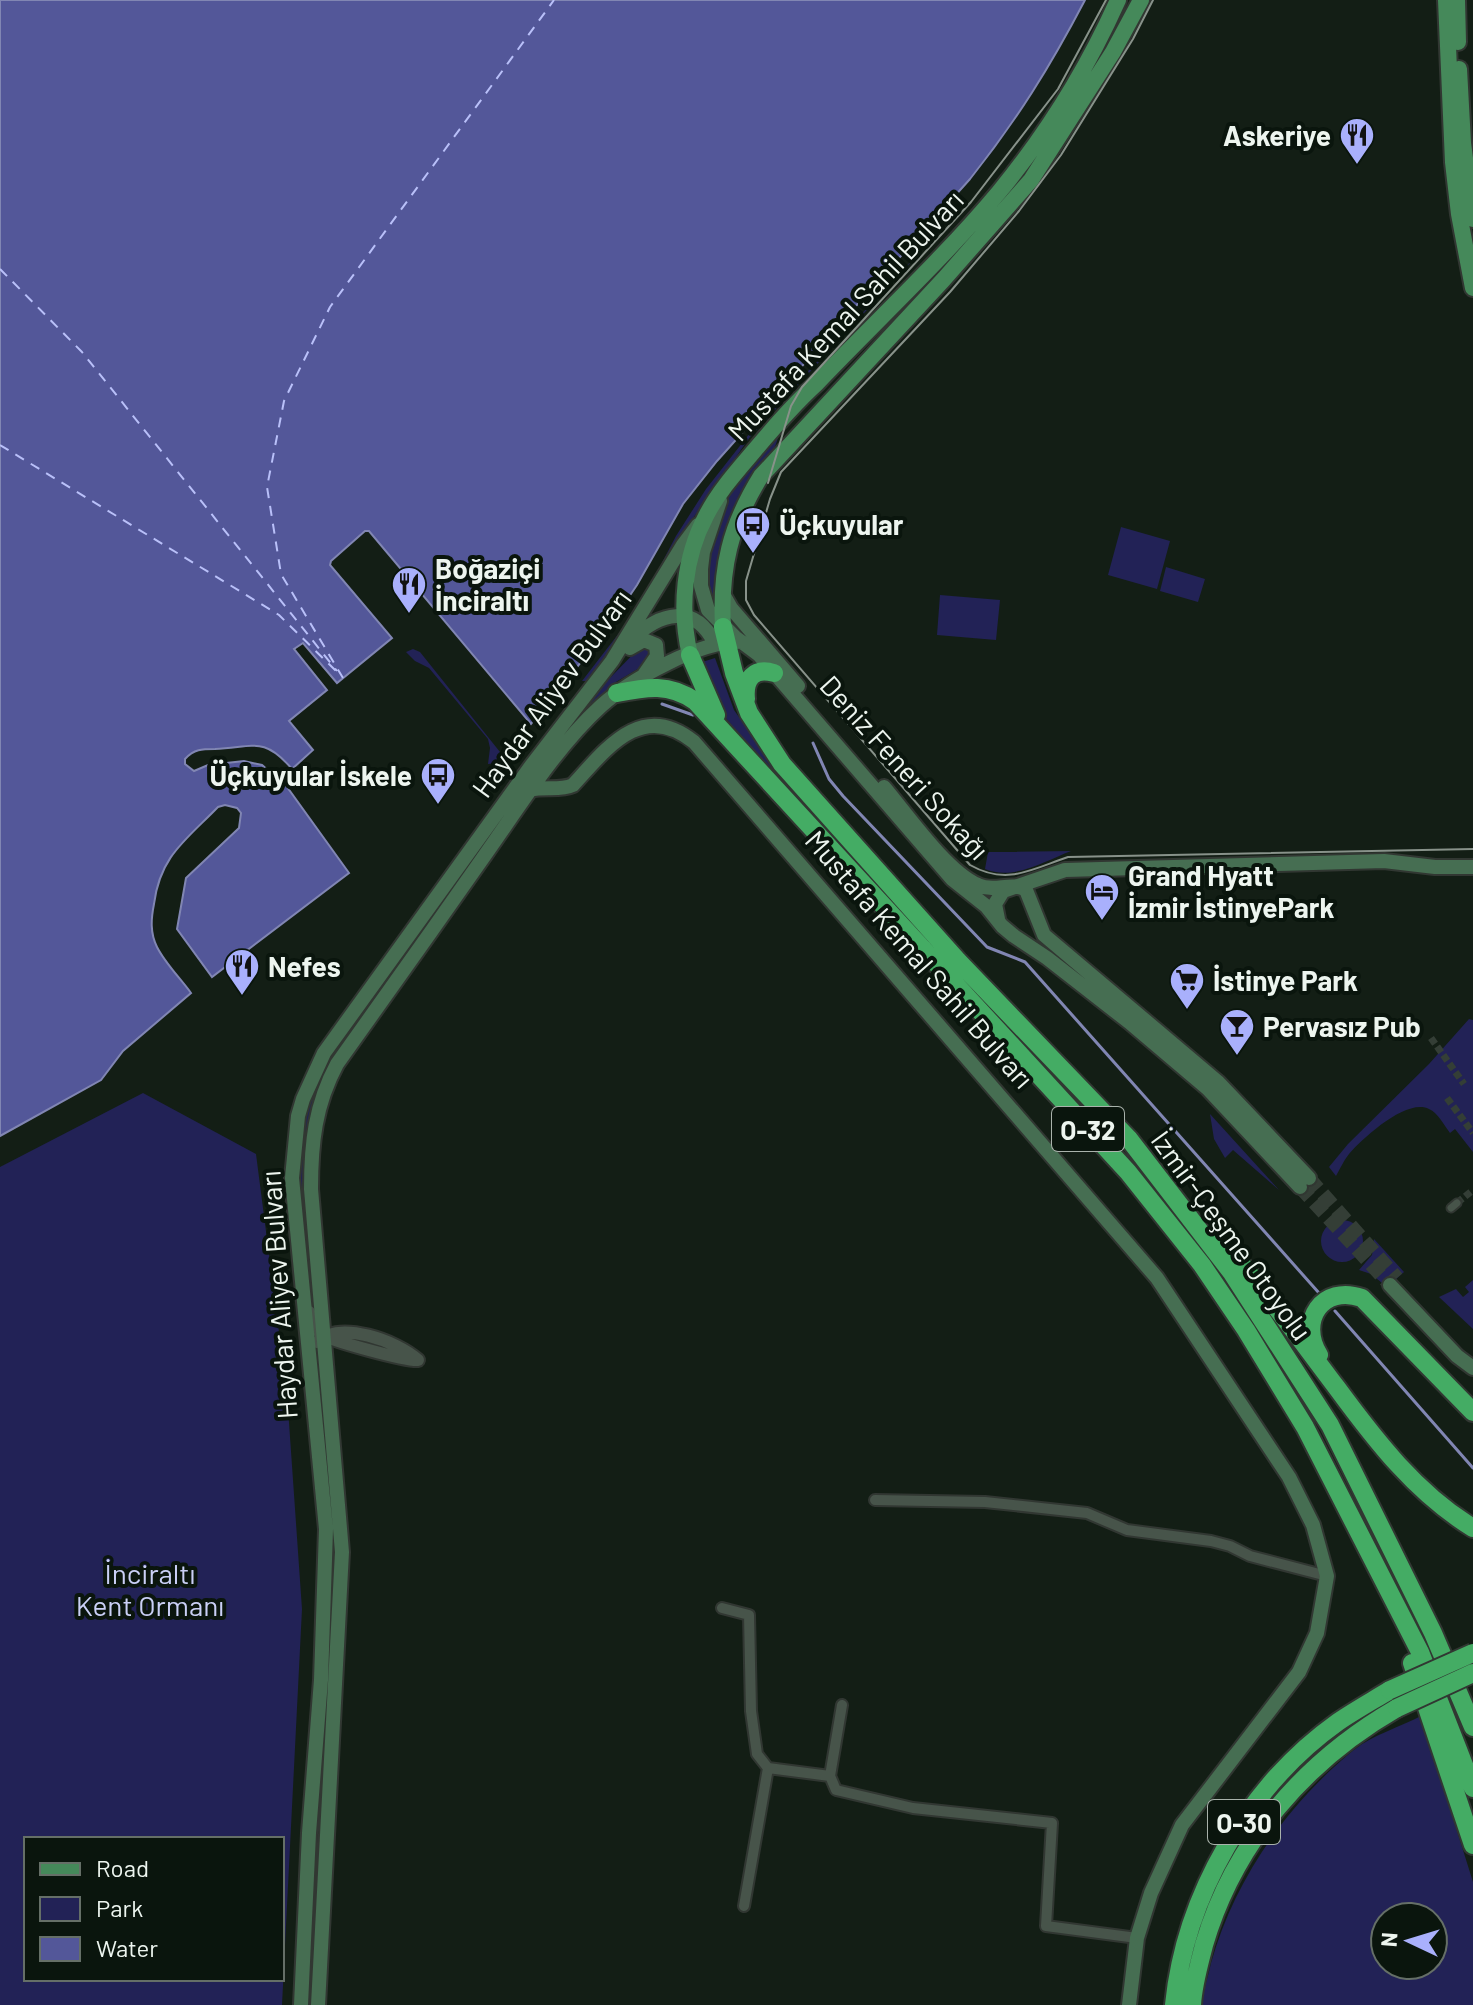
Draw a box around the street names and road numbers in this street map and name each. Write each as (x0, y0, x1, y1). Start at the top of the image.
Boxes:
street label: Mustafa Kemal Sahil Bulvarı (720, 183, 970, 447)
street label: Haydar Aliyev Bulvarı (464, 582, 638, 804)
street label: Deniz Feneri Sokağı (814, 668, 996, 866)
street label: Mustafa Kemal Sahil Bulvarı (799, 823, 1041, 1095)
road number: O-32 (1052, 1107, 1124, 1151)
street label: İzmir-Çeşme Otoyolu (1145, 1124, 1319, 1346)
street label: Haydar Aliyev Bulvarı (252, 1170, 304, 1420)
road number: O-30 (1208, 1800, 1280, 1844)

